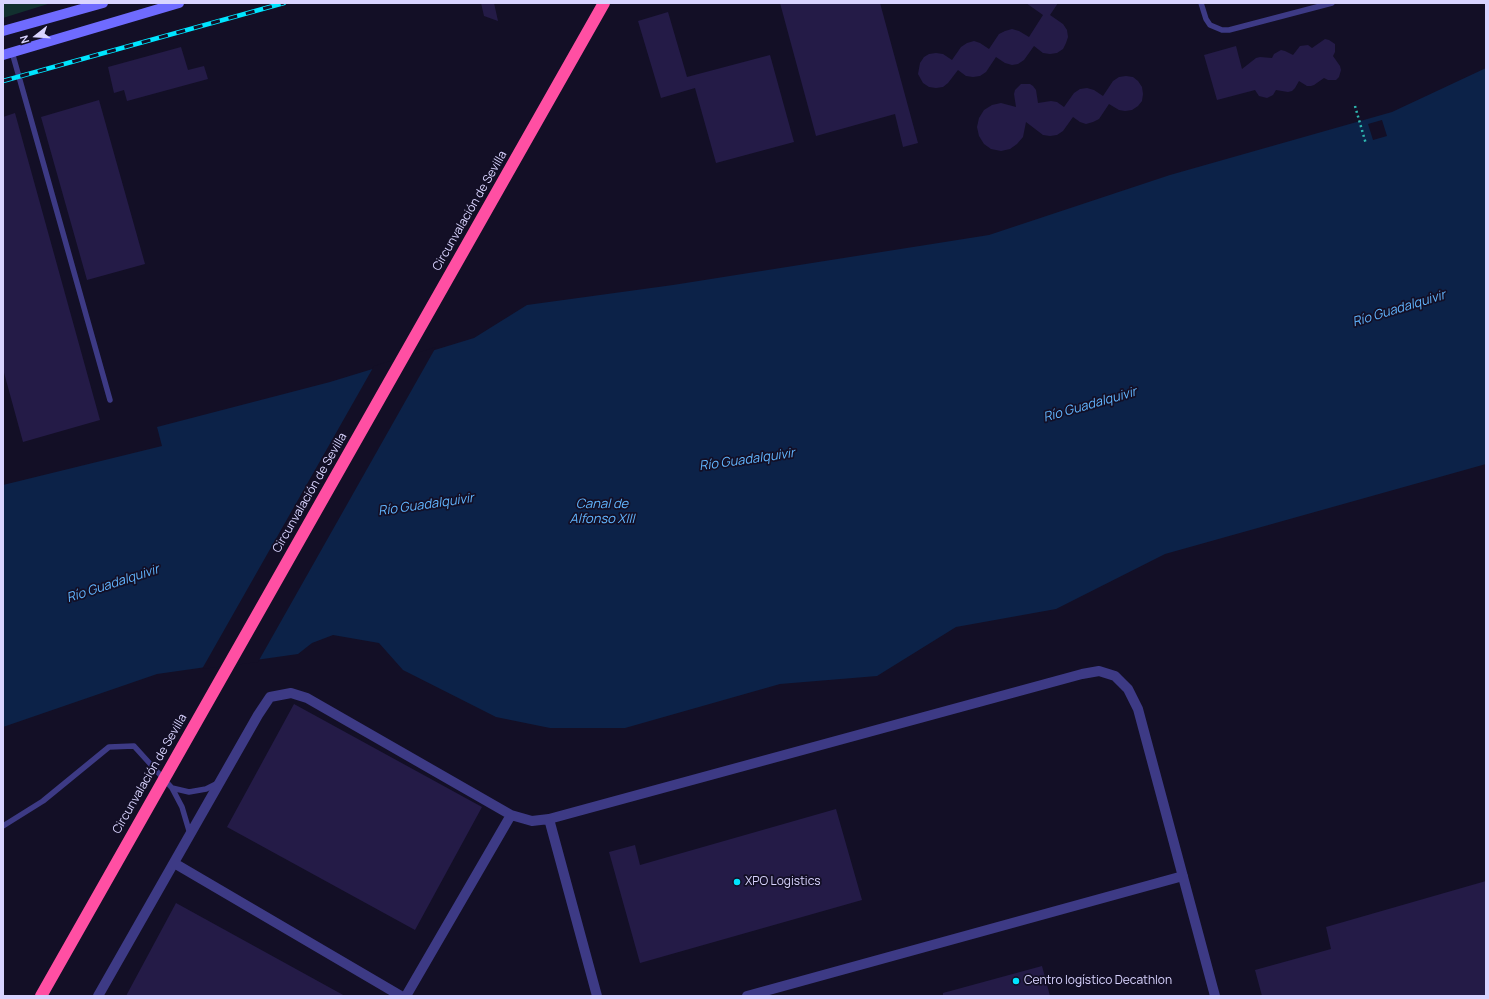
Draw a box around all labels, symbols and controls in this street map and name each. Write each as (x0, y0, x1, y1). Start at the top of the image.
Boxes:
north arrow (16, 16, 56, 56)
text: N (16, 34, 32, 46)
street label: Circunvalación de Sevilla (430, 148, 510, 274)
water label: Río Guadalquivir (1351, 287, 1447, 331)
water label: Río Guadalquivir (1042, 384, 1138, 426)
street label: Circunvalación de Sevilla (270, 430, 350, 556)
water label: Río Guadalquivir (698, 446, 796, 474)
water label: Río Guadalquivir (377, 491, 475, 519)
water label: Canal de Alfonso XIII (569, 496, 635, 527)
water label: Río Guadalquivir (65, 562, 161, 606)
street label: Circunvalación de Sevilla (110, 711, 190, 837)
place label: XPO Logistics (745, 875, 821, 889)
marker: XPO Logistics (732, 877, 742, 887)
place label: Centro logístico Decathlon (1024, 974, 1172, 988)
marker: Centro logístico Decathlon (1011, 976, 1021, 986)

